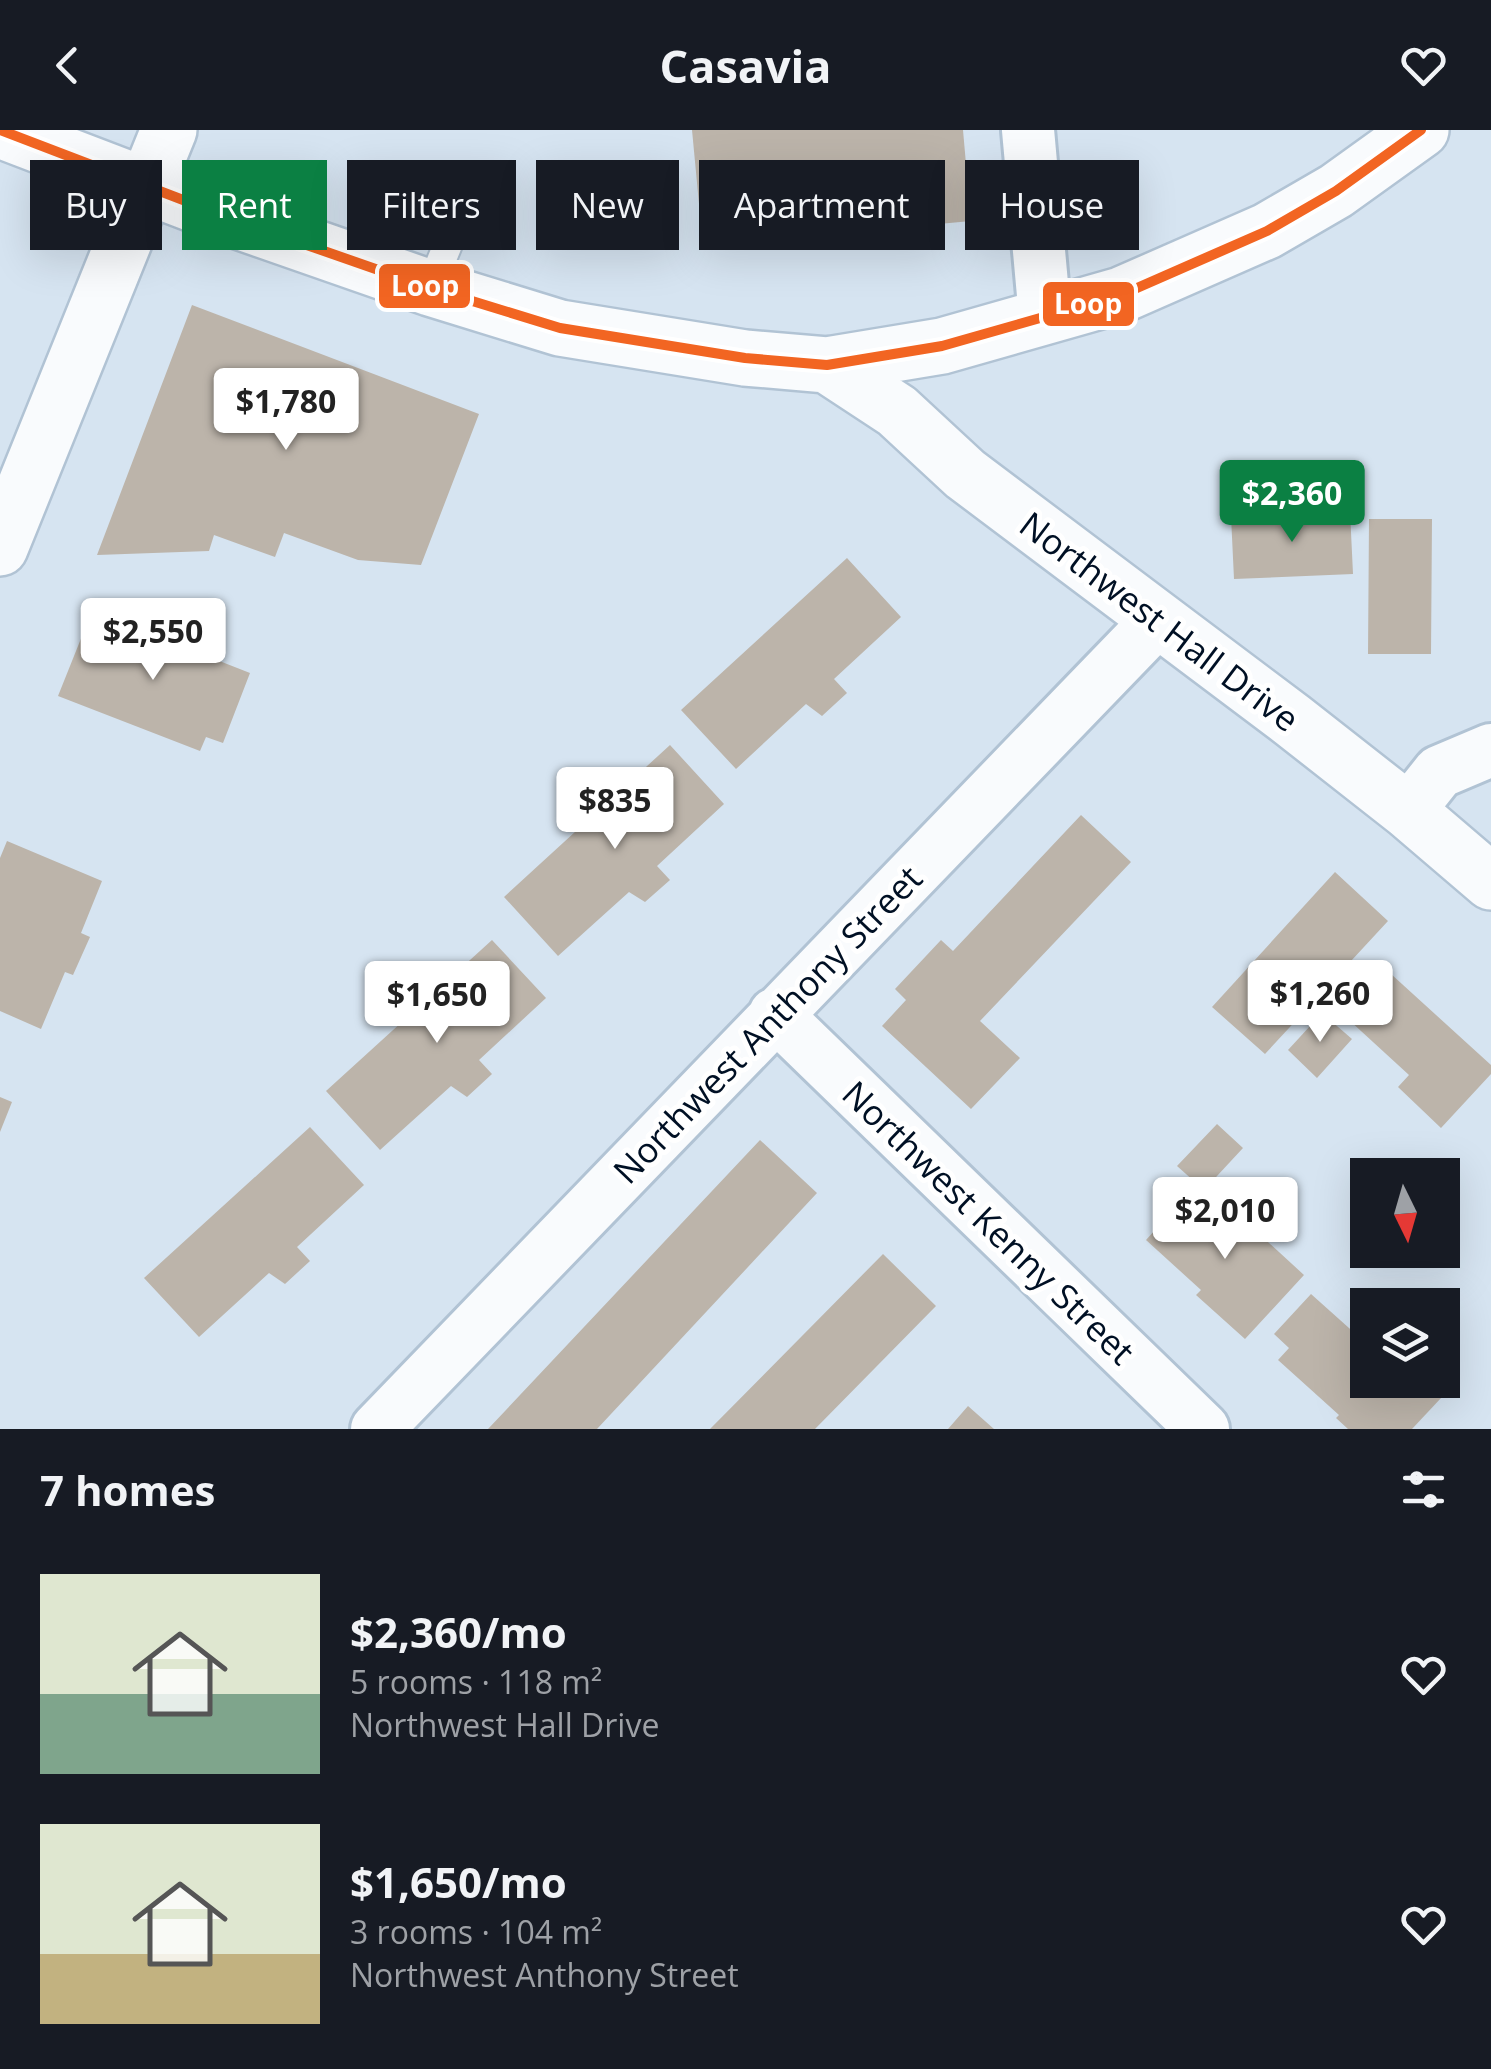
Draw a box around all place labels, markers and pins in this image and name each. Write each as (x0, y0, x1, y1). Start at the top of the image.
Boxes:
pin: $1,780 (205, 368, 367, 453)
pin: $2,360 (1211, 460, 1373, 545)
pin: $2,550 (72, 598, 234, 683)
pin: $835 (556, 767, 674, 852)
pin: $1,260 (1239, 960, 1401, 1045)
pin: $1,650 (356, 961, 518, 1046)
pin: $2,010 (1144, 1177, 1306, 1262)

